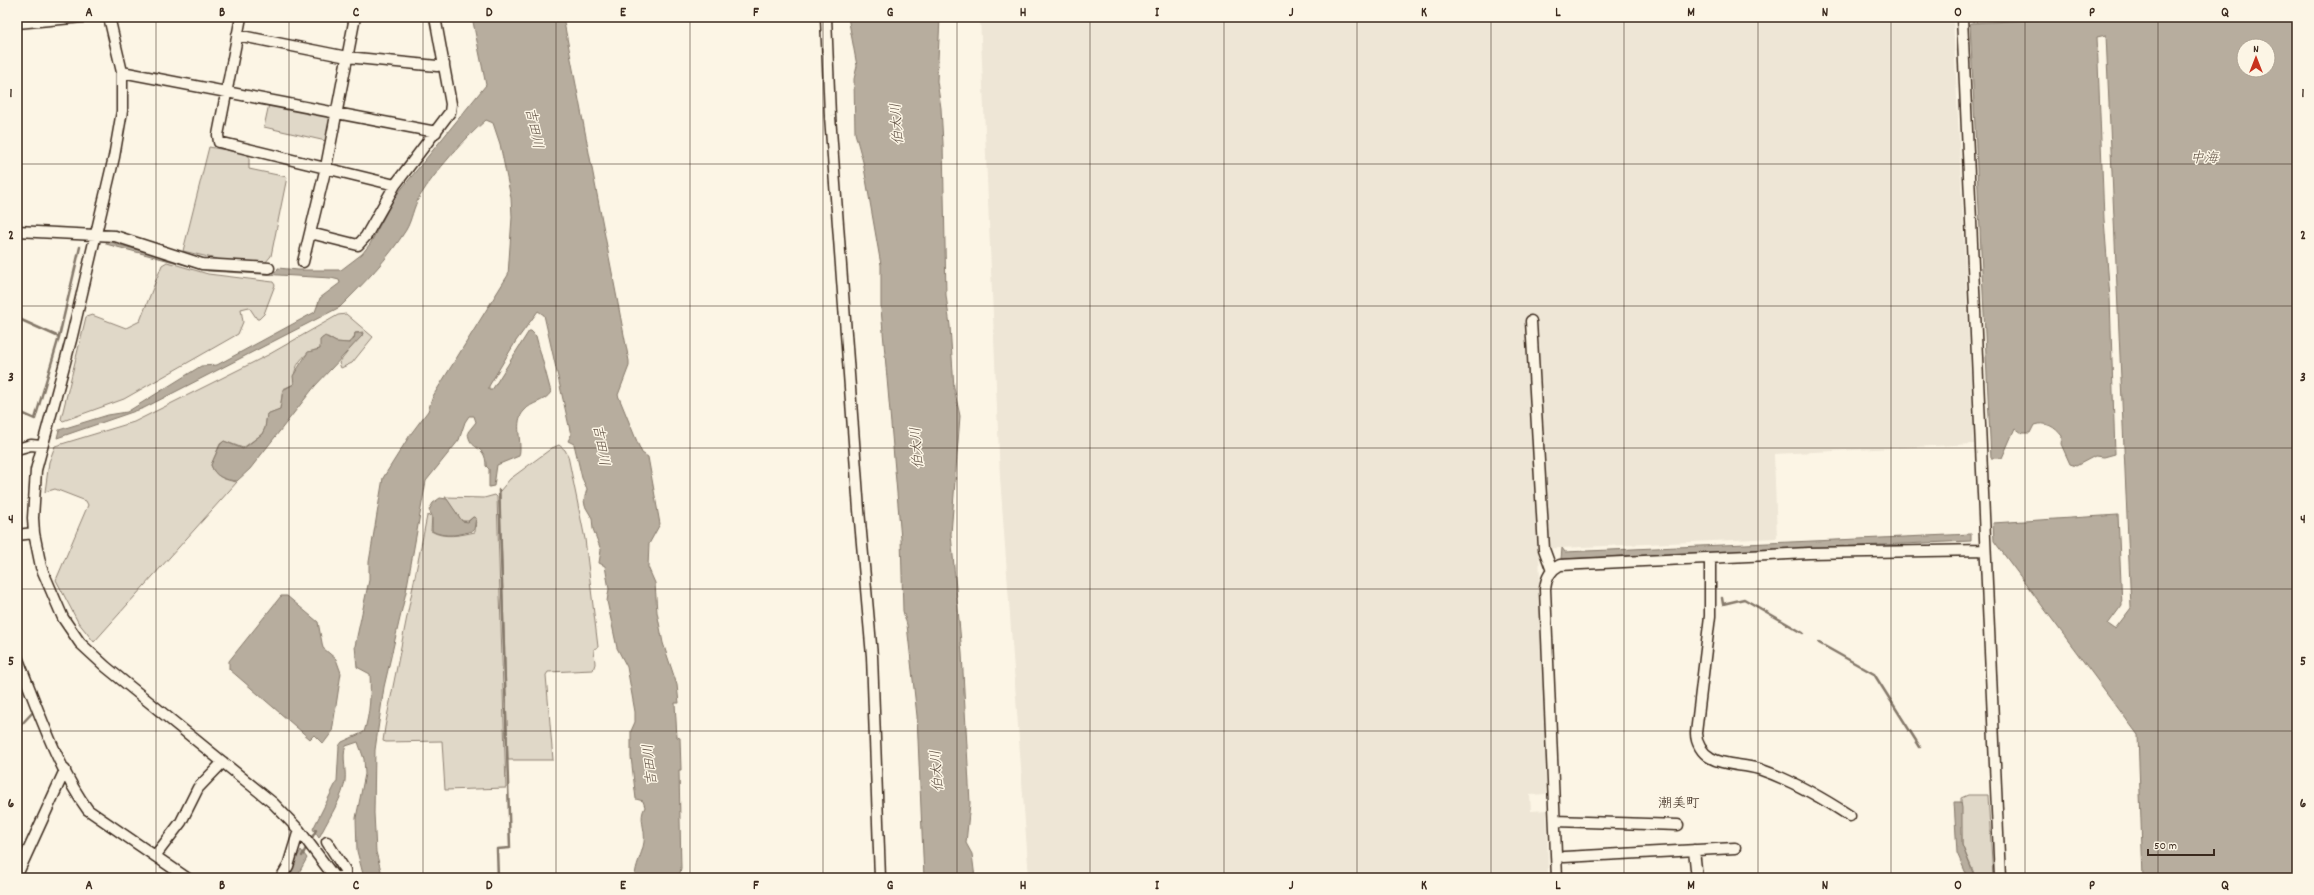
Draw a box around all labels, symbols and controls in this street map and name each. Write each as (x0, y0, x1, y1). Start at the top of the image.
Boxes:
text: A (85, 4, 93, 23)
text: B (219, 4, 225, 23)
text: C (353, 4, 360, 23)
text: D (486, 4, 493, 23)
text: E (620, 4, 627, 23)
text: F (753, 4, 759, 23)
text: G (887, 4, 894, 23)
text: H (1020, 4, 1027, 23)
text: I (1155, 4, 1160, 23)
text: J (1289, 4, 1294, 23)
text: K (1421, 4, 1427, 23)
text: L (1555, 4, 1561, 23)
text: M (1687, 4, 1695, 23)
text: N (1822, 4, 1828, 23)
text: O (1954, 4, 1962, 23)
text: P (2089, 4, 2095, 23)
text: Q (2221, 4, 2229, 23)
north arrow (2236, 38, 2276, 78)
text: N (2253, 42, 2259, 58)
text: 1 (10, 85, 13, 104)
text: 1 (2302, 85, 2305, 104)
water label: 伯太川 (887, 102, 909, 146)
water label: 吉田川 (519, 106, 547, 151)
water label: 中海 (2190, 149, 2219, 169)
text: 2 (8, 227, 14, 246)
text: 2 (2300, 227, 2306, 246)
text: 3 (8, 369, 14, 388)
text: 3 (2300, 369, 2306, 388)
water label: 吉田川 (587, 423, 614, 468)
water label: 伯太川 (907, 426, 929, 470)
text: 4 (8, 511, 14, 530)
text: 4 (2300, 511, 2306, 530)
text: 5 (8, 653, 14, 672)
text: 5 (2300, 653, 2306, 672)
water label: 吉田川 (639, 743, 663, 787)
water label: 伯太川 (927, 749, 949, 793)
district label: 潮美町 (1658, 794, 1700, 814)
text: 6 (8, 795, 15, 814)
text: 6 (2300, 795, 2307, 814)
scale bar (2148, 831, 2214, 857)
text: 50 m (2154, 838, 2177, 855)
text: A (85, 877, 93, 895)
text: B (219, 877, 225, 895)
text: C (353, 877, 360, 895)
text: D (486, 877, 493, 895)
text: E (620, 877, 627, 895)
text: F (753, 877, 759, 895)
text: G (887, 877, 894, 895)
text: H (1020, 877, 1027, 895)
text: I (1155, 877, 1160, 895)
text: J (1289, 877, 1294, 895)
text: K (1421, 877, 1427, 895)
text: L (1555, 877, 1561, 895)
text: M (1687, 877, 1695, 895)
text: N (1822, 877, 1828, 895)
text: O (1954, 877, 1962, 895)
text: P (2089, 877, 2095, 895)
text: Q (2221, 877, 2229, 895)

